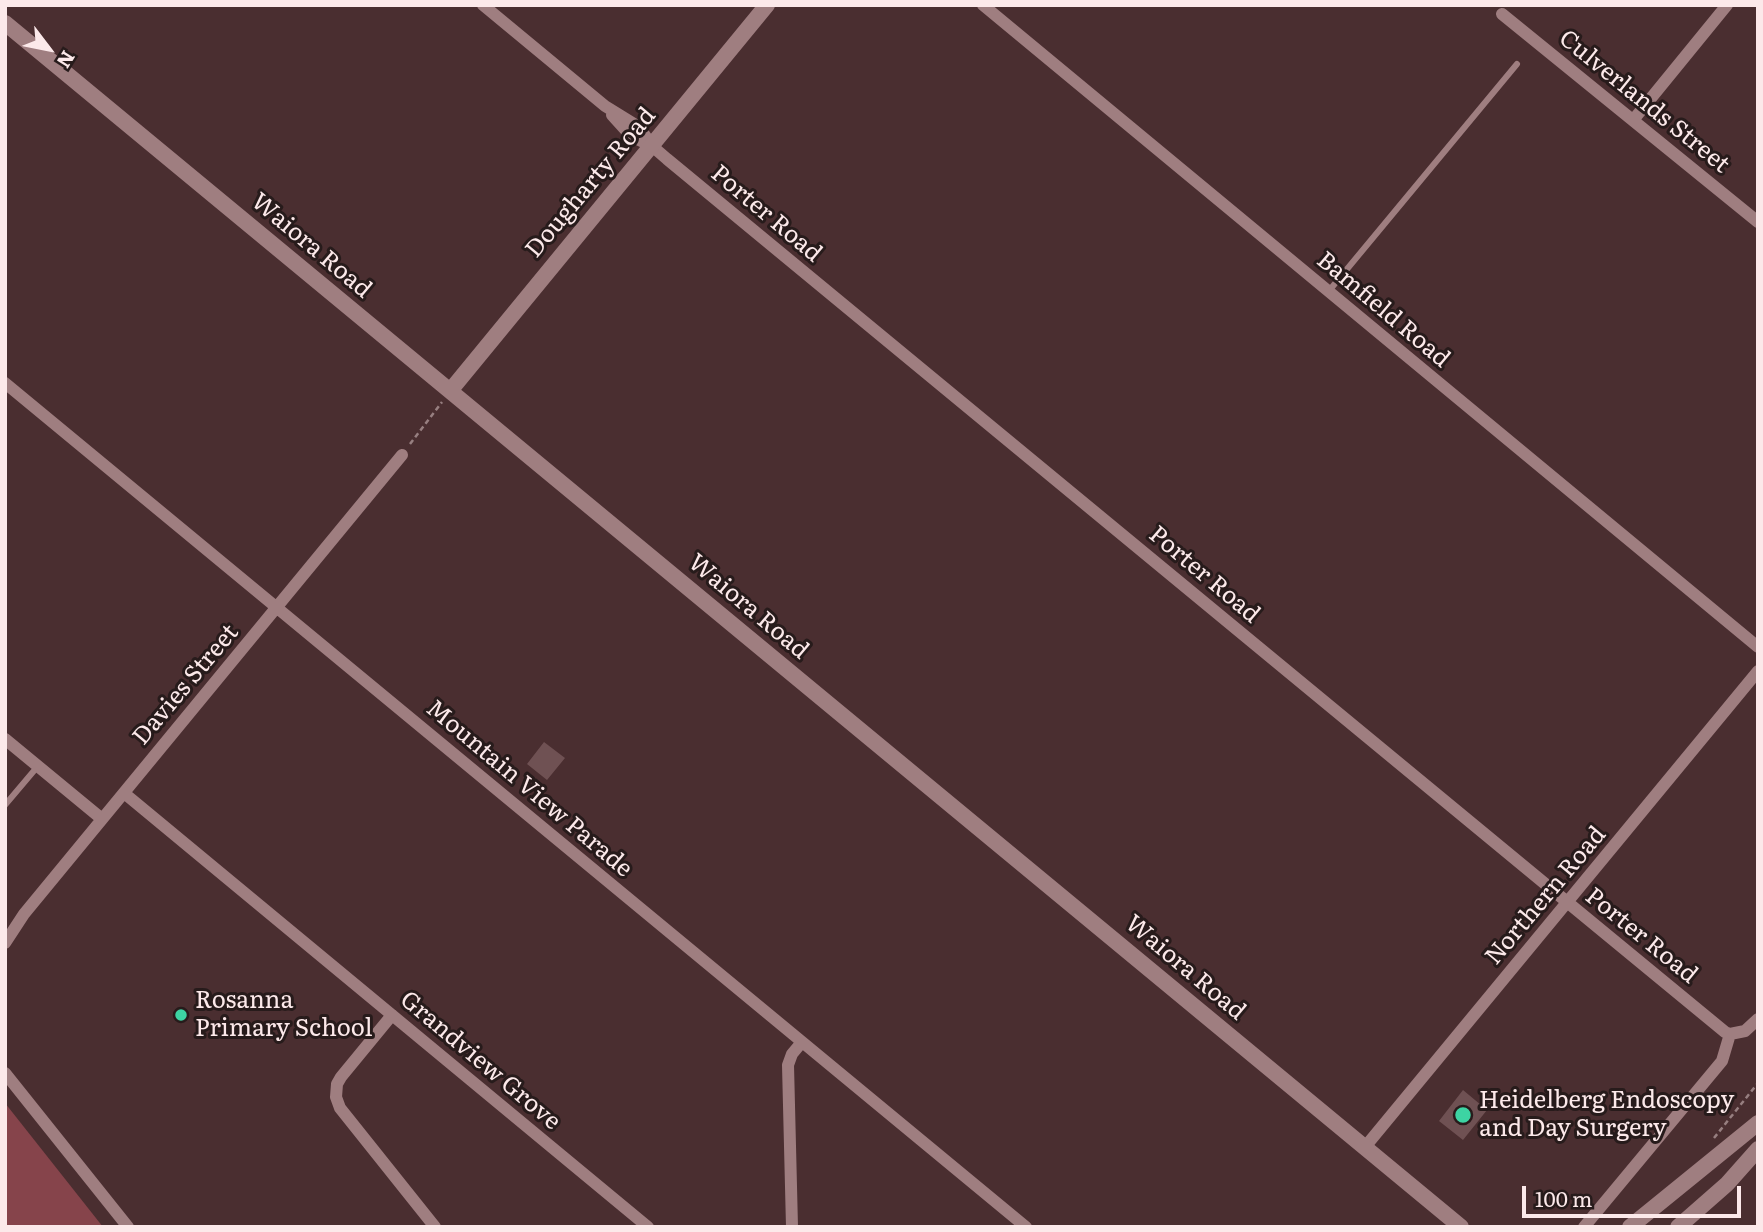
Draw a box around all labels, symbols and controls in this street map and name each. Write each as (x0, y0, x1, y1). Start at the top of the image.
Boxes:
north arrow (14, 14, 84, 84)
street label: Culverlands Street (1553, 24, 1735, 180)
text: N (51, 46, 83, 74)
street label: Dougharty Road (520, 102, 662, 264)
street label: Porter Road (705, 159, 827, 269)
street label: Waiora Road (245, 187, 377, 305)
street label: Bamfield Road (1311, 246, 1455, 374)
street label: Porter Road (1143, 520, 1265, 630)
street label: Waiora Road (682, 548, 814, 666)
street label: Davies Street (127, 619, 245, 751)
street label: Mountain View Parade (420, 694, 638, 884)
street label: Northern Road (1480, 821, 1612, 971)
street label: Porter Road (1579, 882, 1703, 990)
street label: Waiora Road (1119, 909, 1251, 1027)
street label: Grandview Grove (394, 986, 566, 1136)
place label: Rosanna Primary School (195, 987, 372, 1043)
marker: Rosanna Primary School (173, 1007, 189, 1023)
place label: Heidelberg Endoscopy and Day Surgery (1479, 1087, 1734, 1143)
marker: Heidelberg Endoscopy and Day Surgery (1453, 1105, 1473, 1125)
scale bar (1525, 1172, 1744, 1216)
text: 100 m (1535, 1182, 1592, 1213)

